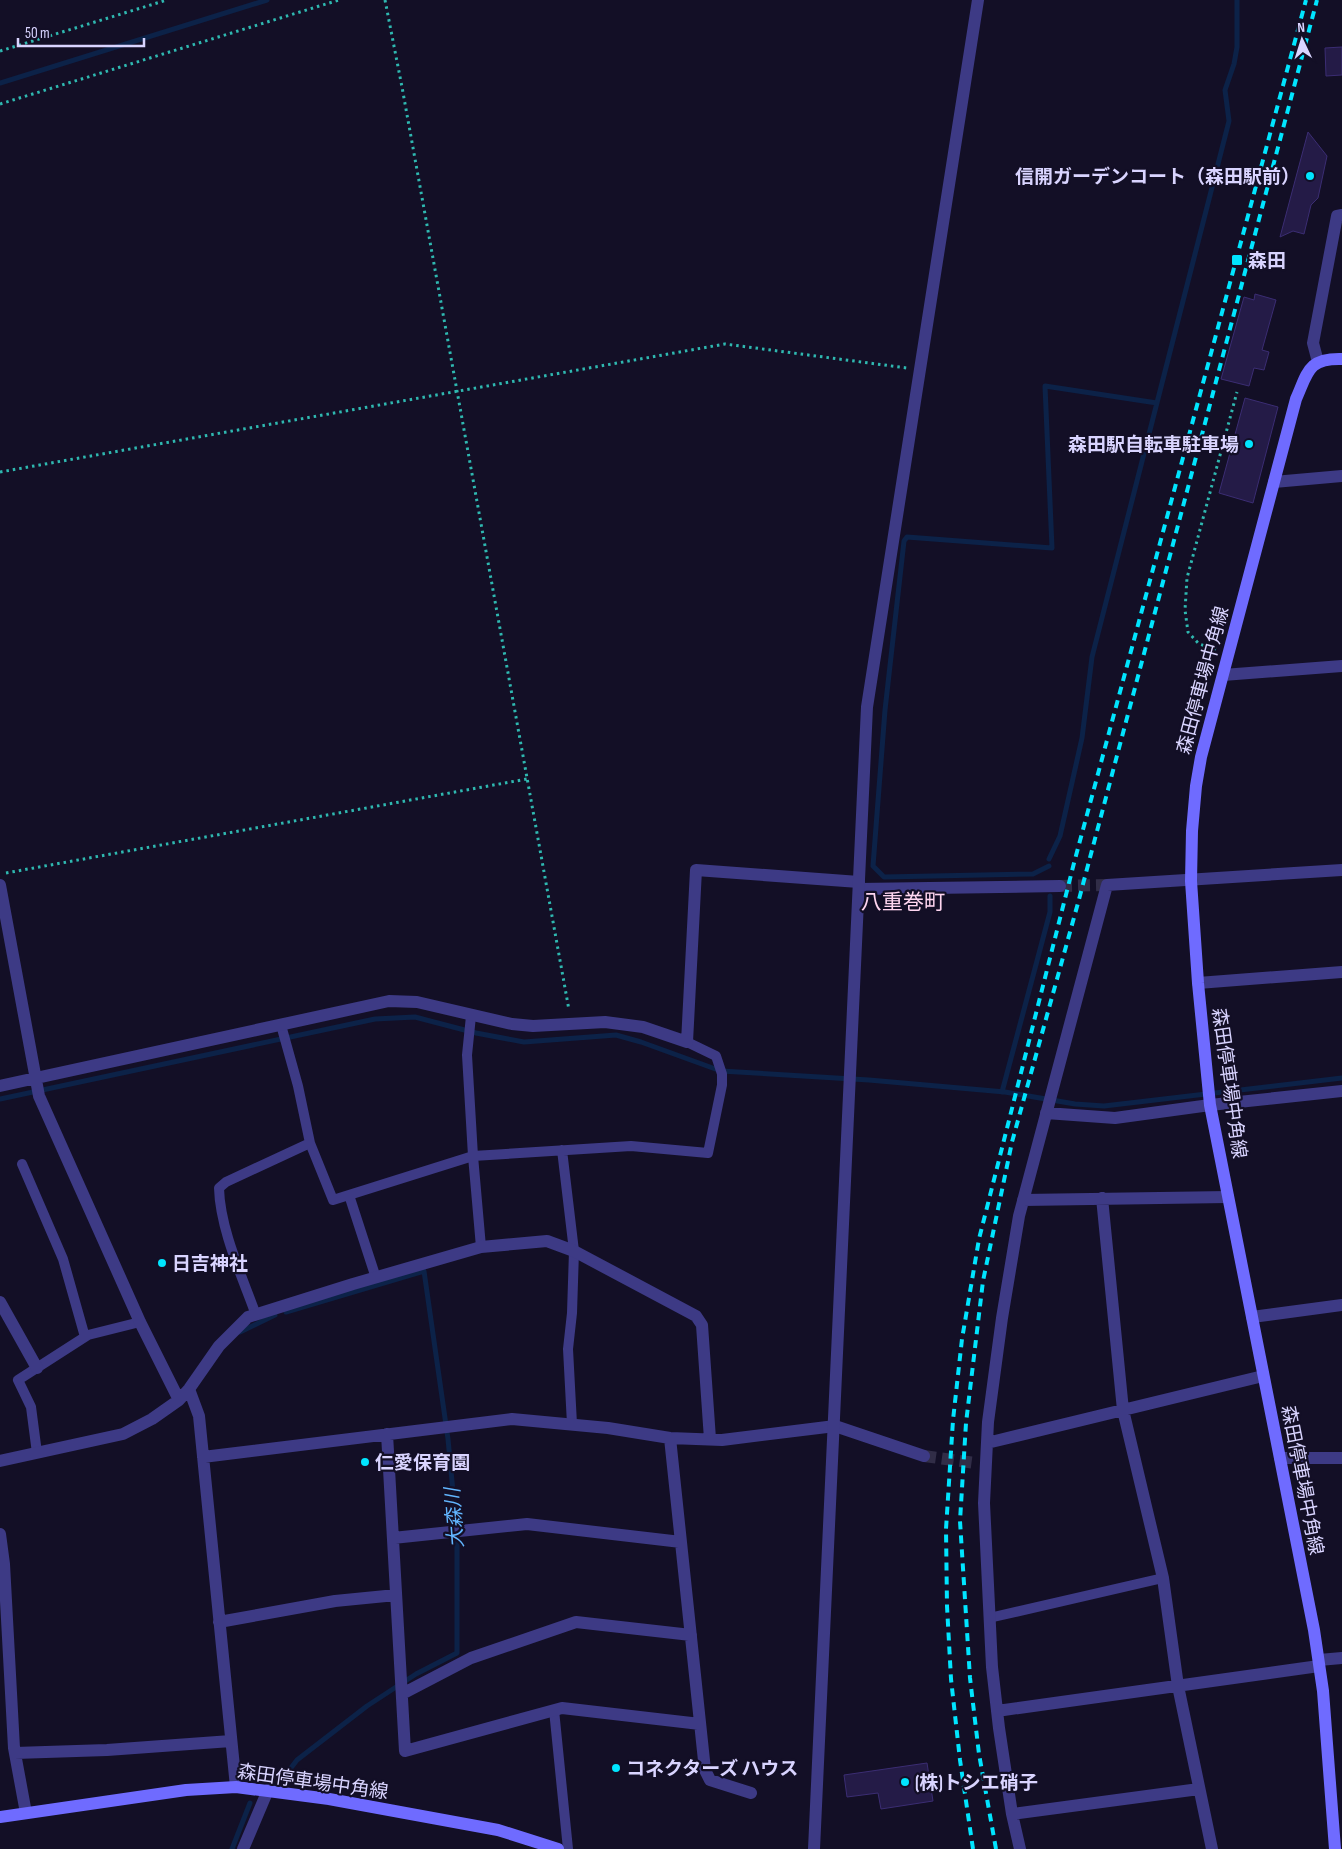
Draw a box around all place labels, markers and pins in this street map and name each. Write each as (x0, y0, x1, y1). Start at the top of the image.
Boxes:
place label: 信開ガーデンコート（森田駅前） (1015, 166, 1300, 189)
marker: 信開ガーデンコート（森田駅前） (1304, 170, 1316, 182)
place label: 森田 (1248, 250, 1286, 273)
marker: 森田 (1230, 253, 1244, 267)
place label: 森田駅自転車駐車場 (1068, 434, 1239, 457)
marker: 森田駅自転車駐車場 (1243, 438, 1255, 450)
place label: 日吉神社 (172, 1253, 248, 1276)
marker: 日吉神社 (156, 1257, 168, 1269)
place label: 仁愛保育園 (375, 1452, 470, 1475)
marker: 仁愛保育園 (359, 1456, 371, 1468)
place label: コネクターズ ハウス (626, 1758, 798, 1781)
marker: コネクターズ ハウス (610, 1762, 622, 1774)
place label: (株)トシエ硝子 (915, 1772, 1038, 1795)
marker: (株)トシエ硝子 (899, 1776, 911, 1788)

